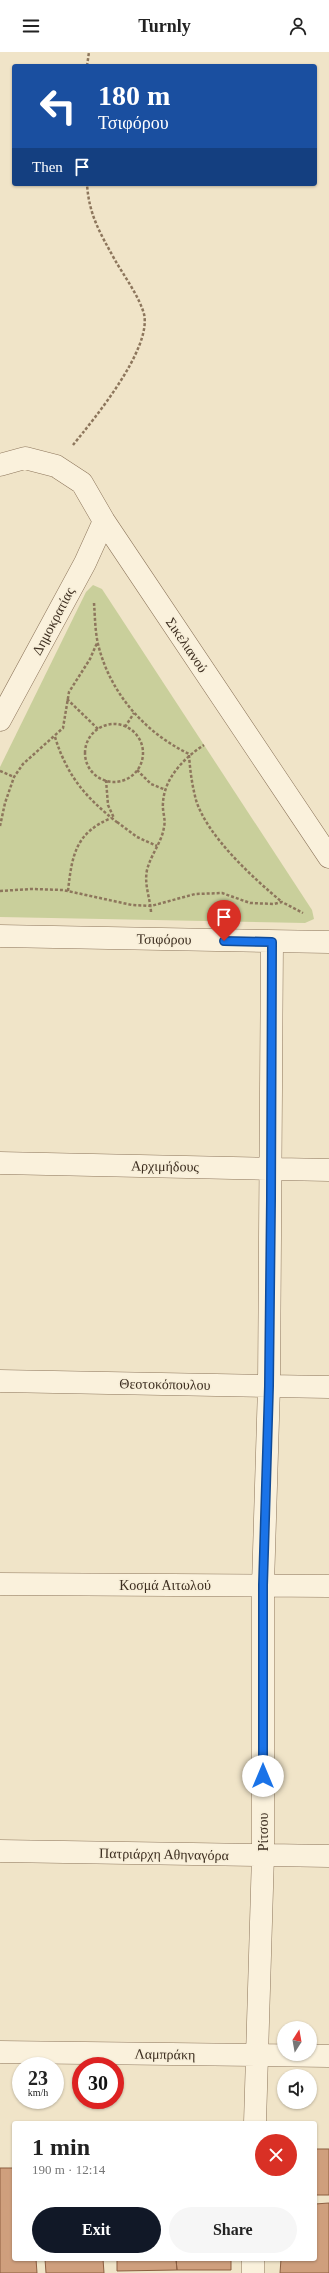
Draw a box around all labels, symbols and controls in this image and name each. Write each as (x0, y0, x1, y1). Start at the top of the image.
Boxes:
icon: menu (20, 15, 42, 37)
icon: person (287, 15, 309, 37)
text: Turnly (138, 16, 191, 36)
icon: left (32, 80, 84, 132)
text: 180 m (98, 80, 170, 111)
text: Τσιφόρου (98, 113, 169, 133)
icon: arrive (71, 156, 93, 178)
text: Then (32, 159, 63, 175)
street label: Δημοκρατίας (29, 584, 78, 658)
street label: Σικελιανού (163, 615, 210, 676)
pin (207, 900, 241, 941)
icon: arrive (213, 906, 235, 928)
street label: Τσιφόρου (136, 932, 192, 947)
street label: Αρχιμήδους (131, 1158, 200, 1175)
street label: Θεοτοκόπουλου (119, 1376, 211, 1393)
street label: Κοσμά Αιτωλού (119, 1578, 211, 1593)
position arrow (242, 1755, 284, 1797)
street label: Ρίτσου (256, 1813, 271, 1851)
street label: Πατριάρχη Αθηναγόρα (99, 1846, 230, 1863)
north arrow (277, 2021, 317, 2061)
map controls (277, 2021, 317, 2109)
street label: Λαμπράκη (134, 2046, 196, 2063)
speed limit sign: 30 (72, 2057, 124, 2109)
text: 23 (28, 2067, 48, 2089)
button: sound (277, 2069, 317, 2109)
text: km/h (28, 2087, 48, 2098)
text: 1 min (32, 2134, 90, 2160)
button: close (255, 2134, 297, 2176)
text: 190 m · 12:14 (32, 2162, 105, 2177)
button: Exit (32, 2207, 161, 2253)
button: Share (169, 2207, 297, 2253)

